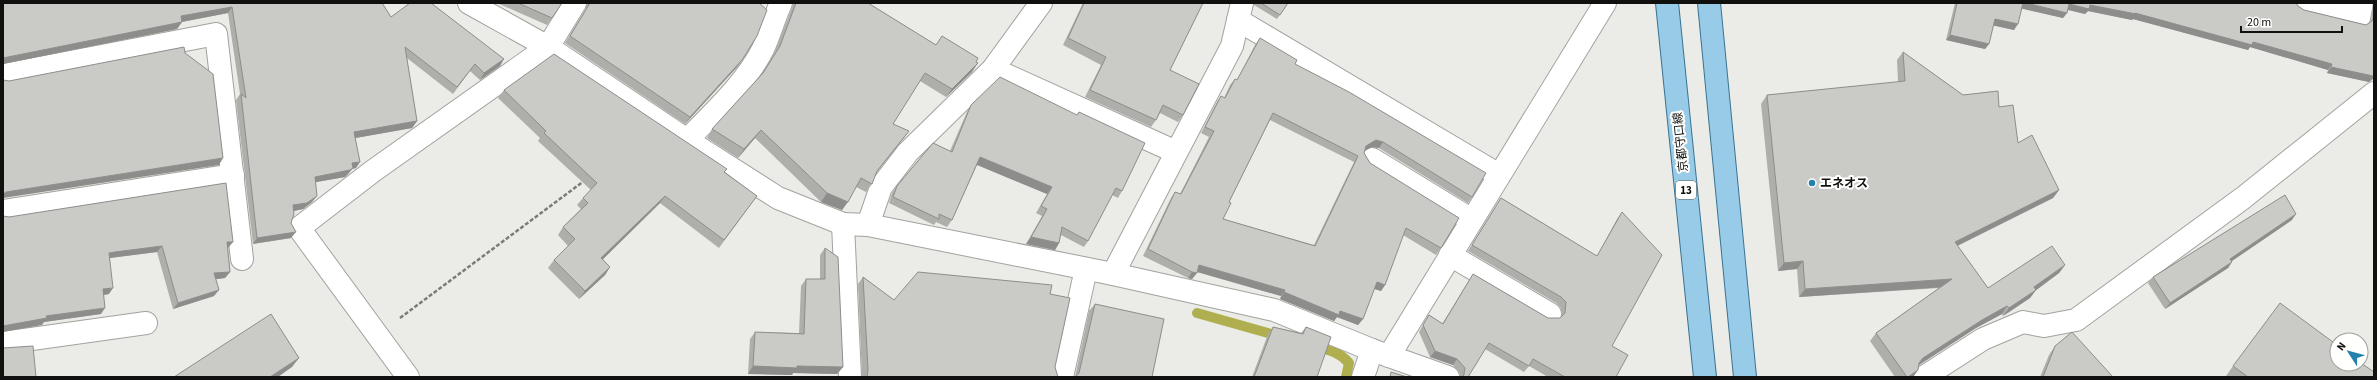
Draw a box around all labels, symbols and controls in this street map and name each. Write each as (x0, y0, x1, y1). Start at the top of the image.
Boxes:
scale bar (2241, 8, 2342, 34)
text: 20 m (2247, 14, 2271, 31)
street label: 京都守口線 (1669, 111, 1693, 173)
place label: エネオス (1820, 175, 1868, 192)
marker: エネオス (1807, 178, 1817, 188)
road number: 13 (1676, 181, 1696, 199)
north arrow (2329, 332, 2369, 372)
text: N (2333, 339, 2350, 354)

